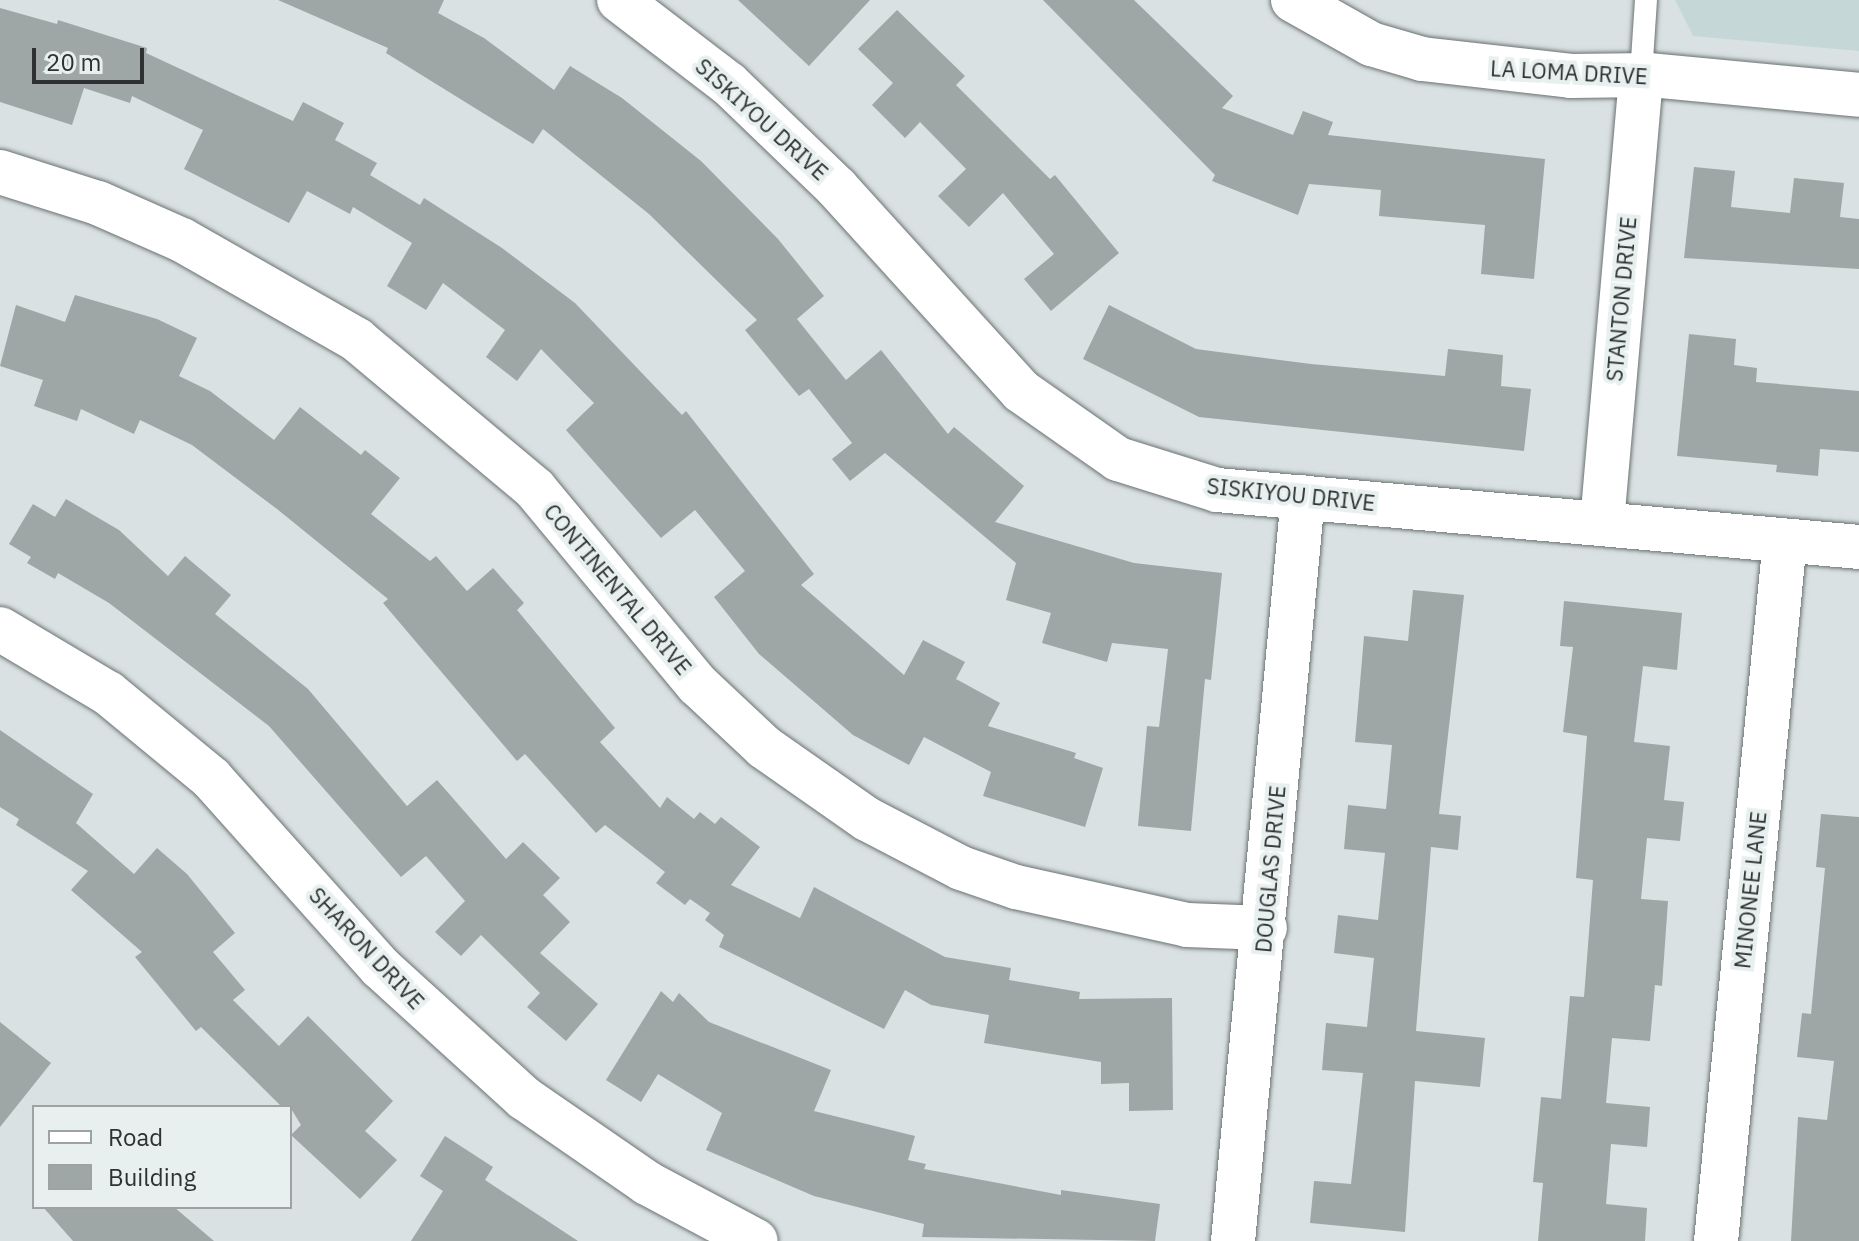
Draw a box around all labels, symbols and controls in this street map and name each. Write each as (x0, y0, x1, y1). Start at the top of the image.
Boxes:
scale bar (36, 32, 148, 82)
text: 20 m (46, 46, 101, 78)
street label: SISKIYOU DRIVE (690, 53, 834, 185)
street label: LA LOMA DRIVE (1490, 55, 1648, 89)
street label: STANTON DRIVE (1601, 215, 1641, 383)
street label: SISKIYOU DRIVE (1206, 472, 1376, 516)
street label: CONTINENTAL DRIVE (539, 498, 697, 680)
street label: DOUGLAS DRIVE (1250, 784, 1290, 954)
street label: MINONEE LANE (1729, 810, 1771, 970)
street label: SHARON DRIVE (304, 882, 430, 1014)
legend (32, 1105, 292, 1209)
text: Road (108, 1121, 163, 1153)
text: Building (108, 1161, 196, 1193)

